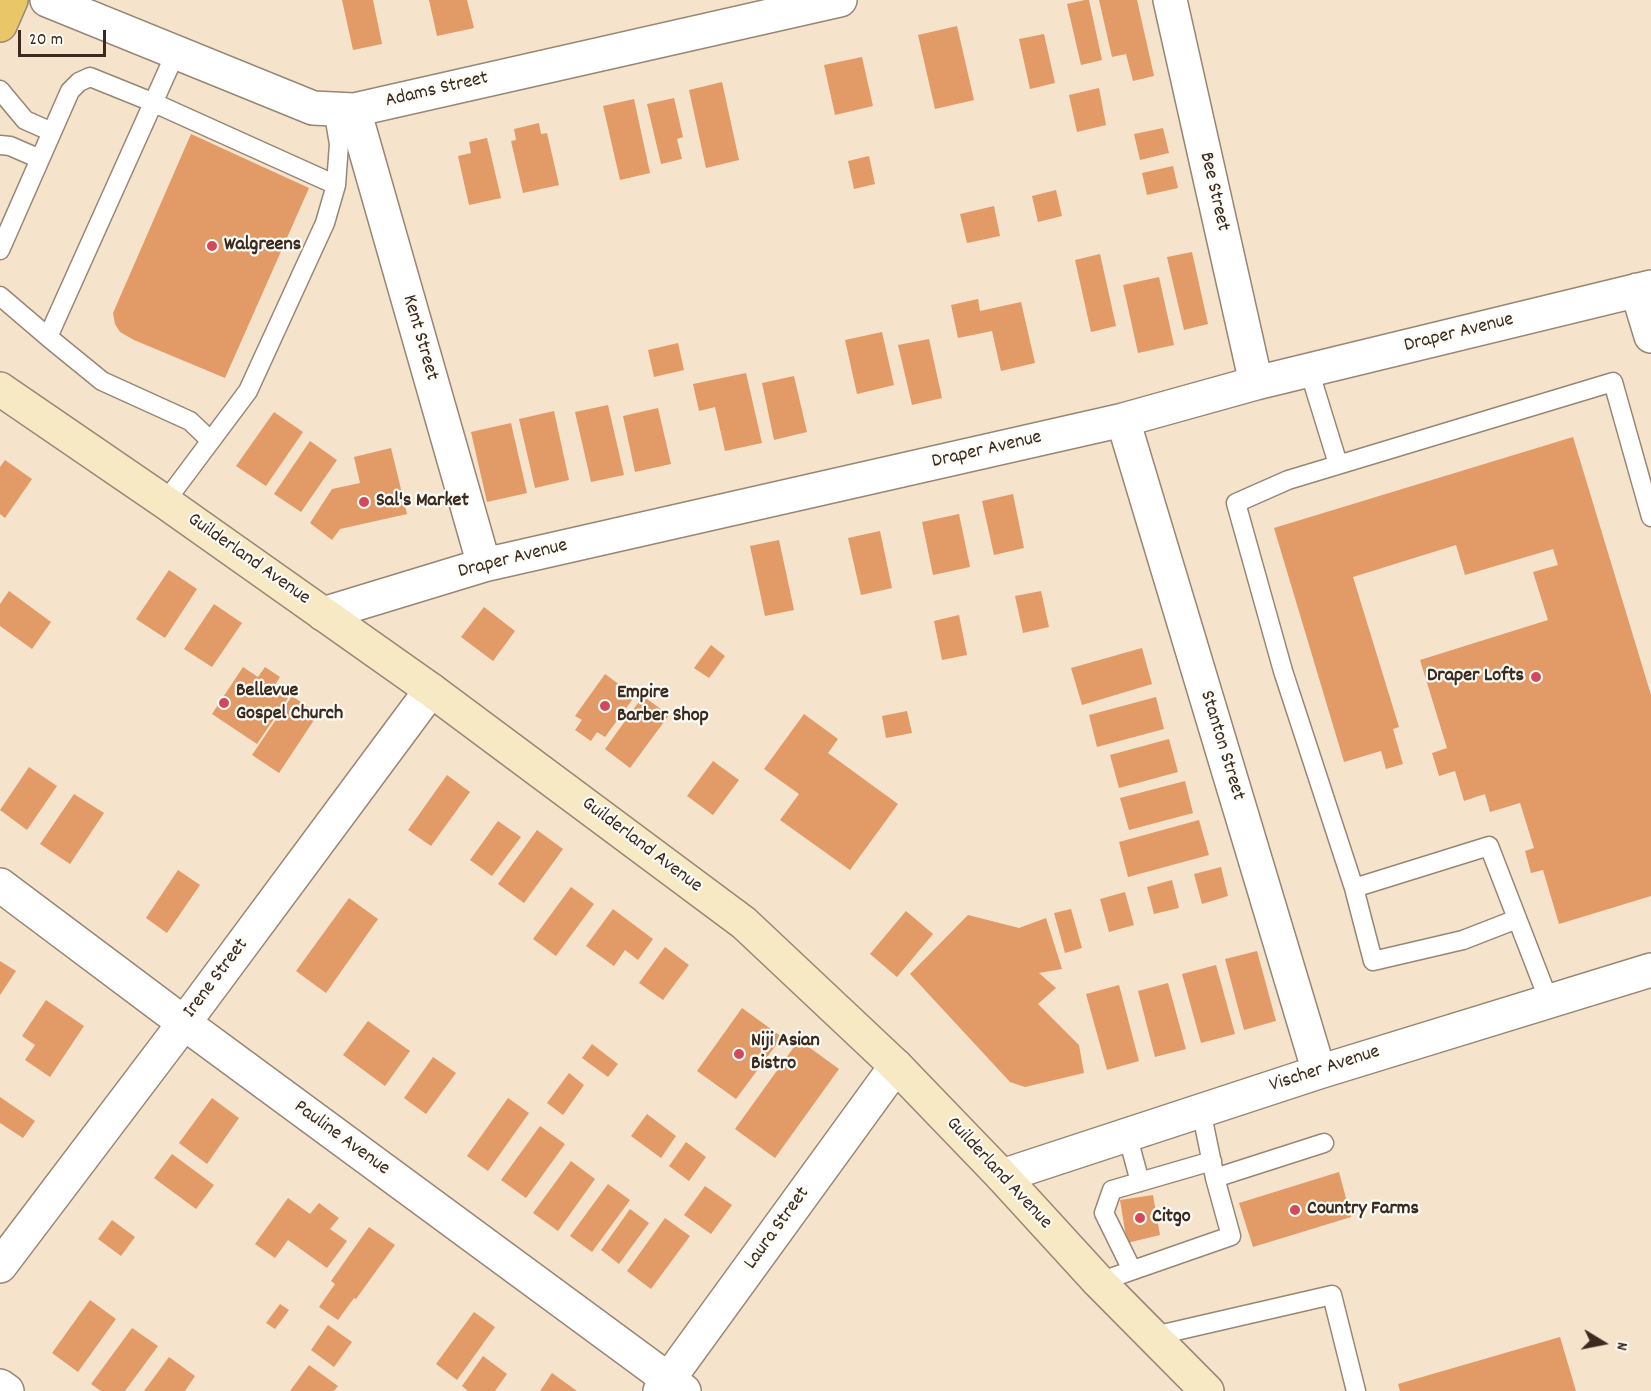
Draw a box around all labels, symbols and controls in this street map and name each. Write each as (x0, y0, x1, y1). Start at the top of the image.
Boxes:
scale bar (21, 18, 110, 56)
text: 20 m (29, 28, 63, 53)
street label: Adams Street (383, 67, 491, 115)
street label: Bee Street (1192, 150, 1234, 234)
place label: Walgreens (224, 234, 301, 258)
marker: Walgreens (205, 239, 219, 253)
street label: Kent Street (395, 292, 443, 384)
street label: Draper Avenue (1402, 309, 1516, 359)
street label: Draper Avenue (930, 427, 1044, 475)
place label: Sal's Market (376, 490, 469, 514)
marker: Sal's Market (357, 495, 371, 509)
street label: Guilderland Avenue (182, 509, 314, 611)
street label: Draper Avenue (456, 535, 570, 585)
place label: Draper Lofts (1427, 665, 1524, 689)
marker: Draper Lofts (1529, 670, 1543, 684)
place label: Bellevue Gospel Church (236, 680, 343, 727)
place label: Empire Barber Shop (617, 682, 709, 729)
street label: Stanton Street (1193, 688, 1249, 804)
marker: Bellevue Gospel Church (217, 696, 231, 710)
marker: Empire Barber Shop (598, 699, 612, 713)
street label: Guilderland Avenue (576, 793, 706, 899)
street label: Irene Street (179, 934, 255, 1024)
place label: Niji Asian Bistro (751, 1030, 820, 1077)
street label: Vischer Avenue (1267, 1041, 1383, 1099)
marker: Niji Asian Bistro (732, 1047, 746, 1061)
street label: Pauline Avenue (288, 1096, 394, 1182)
street label: Guilderland Avenue (940, 1113, 1056, 1235)
street label: Laura Street (740, 1183, 816, 1275)
place label: Country Farms (1307, 1198, 1419, 1222)
marker: Country Farms (1288, 1203, 1302, 1217)
place label: Citgo (1152, 1206, 1191, 1230)
marker: Citgo (1133, 1211, 1147, 1225)
north arrow (1573, 1313, 1633, 1373)
text: N (1609, 1340, 1633, 1352)

